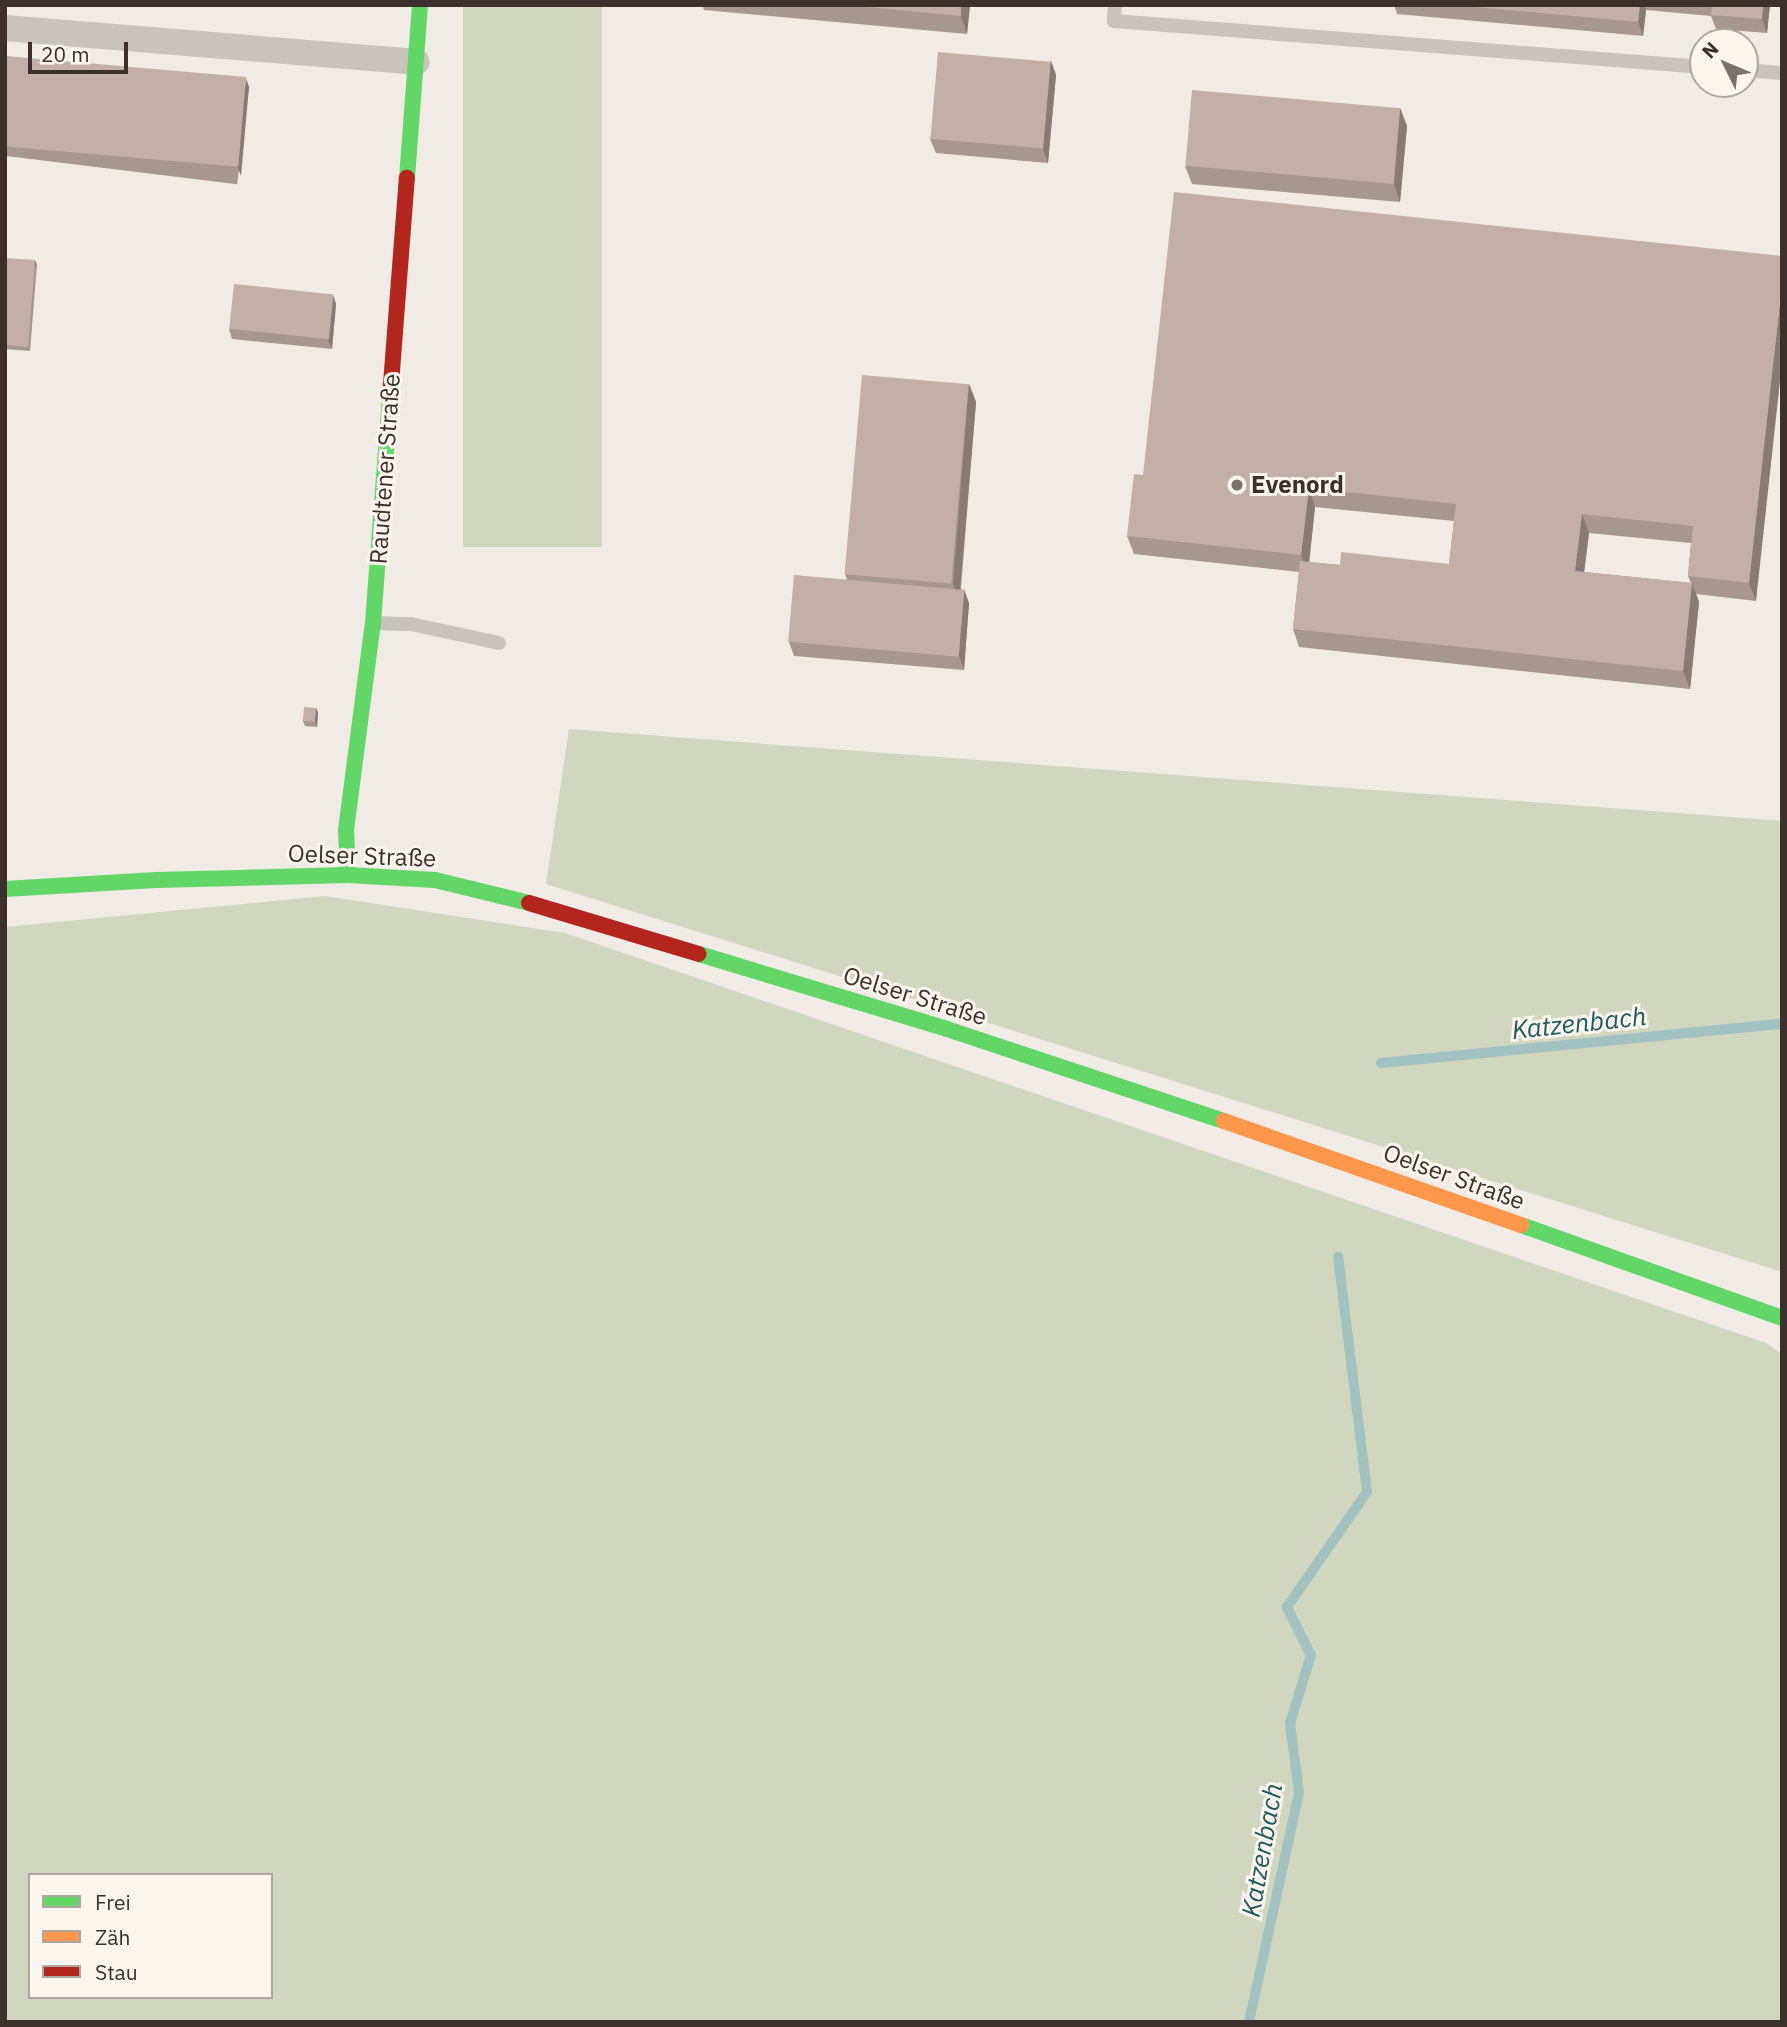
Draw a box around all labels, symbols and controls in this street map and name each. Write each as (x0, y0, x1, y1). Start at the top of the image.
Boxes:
scale bar (32, 28, 131, 72)
north arrow (1689, 28, 1759, 98)
text: N (1697, 37, 1724, 63)
text: 20 m (41, 40, 90, 68)
street label: Raudtener Straße (364, 373, 406, 565)
place label: Evenord (1251, 471, 1344, 499)
marker: Evenord (1229, 477, 1245, 493)
street label: Oelser Straße (287, 839, 437, 873)
street label: Oelser Straße (840, 961, 990, 1031)
water label: Katzenbach (1510, 1000, 1648, 1046)
street label: Oelser Straße (1379, 1138, 1529, 1216)
water label: Katzenbach (1235, 1781, 1289, 1919)
legend (28, 1873, 273, 1999)
text: Frei (95, 1888, 131, 1916)
text: Zäh (95, 1923, 130, 1951)
text: Stau (95, 1958, 138, 1986)

